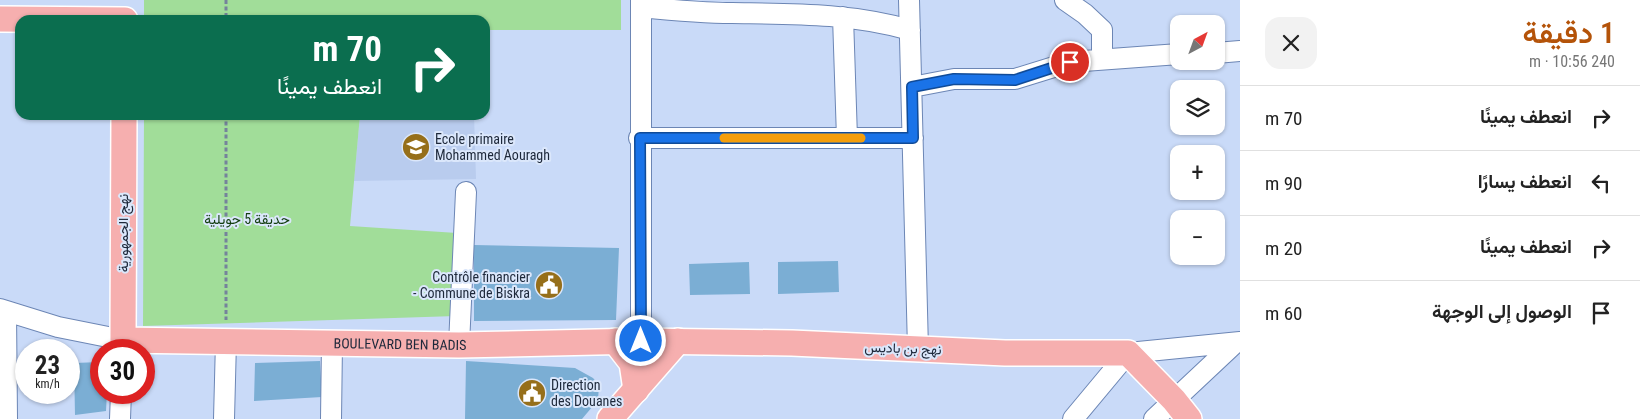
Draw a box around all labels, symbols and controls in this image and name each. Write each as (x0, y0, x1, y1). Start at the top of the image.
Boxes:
north arrow (1170, 15, 1225, 70)
map controls (1170, 15, 1225, 265)
text: 1 دقيقة (1523, 15, 1615, 50)
button: close (1265, 17, 1317, 69)
text: 70 m (313, 29, 382, 70)
icon: right (400, 35, 465, 100)
pin (1049, 41, 1091, 83)
icon: arrive (1056, 48, 1084, 76)
text: 240 m · 10:56 (1529, 52, 1615, 71)
text: انعطف يمينًا (277, 74, 382, 99)
button: layers (1170, 80, 1225, 135)
icon: right (1587, 104, 1615, 132)
text: انعطف يمينًا (1480, 105, 1572, 128)
text: 70 m (1265, 107, 1302, 130)
place label: Ecole primaire Mohammed Aouragh (435, 131, 550, 163)
school or university icon: Ecole primaire Mohammed Aouragh (401, 132, 431, 162)
button: + (1170, 145, 1225, 200)
icon: left (1587, 169, 1615, 197)
text: انعطف يسارًا (1478, 170, 1572, 193)
text: 90 m (1265, 172, 1302, 195)
street label: نهج الجمهورية (115, 194, 134, 272)
button: − (1170, 210, 1225, 265)
park label: حديقة 5 جويلية (204, 211, 290, 228)
icon: right (1587, 234, 1615, 262)
text: انعطف يمينًا (1480, 235, 1572, 258)
text: 20 m (1265, 237, 1302, 260)
place label: Contrôle financier - Commune de Biskra (413, 269, 530, 301)
public building icon: Contrôle financier - Commune de Biskra (534, 270, 564, 300)
icon: arrive (1587, 299, 1615, 327)
text: الوصول إلى الوجهة (1432, 300, 1572, 323)
text: 60 m (1265, 302, 1302, 325)
position arrow (614, 314, 666, 366)
street label: BOULEVARD BEN BADIS (334, 335, 466, 353)
speed limit sign: 30 (90, 339, 155, 404)
street label: نهج بن باديس (864, 339, 942, 360)
text: 23 (35, 351, 60, 380)
text: km/h (35, 377, 60, 391)
place label: Direction des Douanes (551, 377, 622, 409)
public building icon: Direction des Douanes (517, 378, 547, 408)

